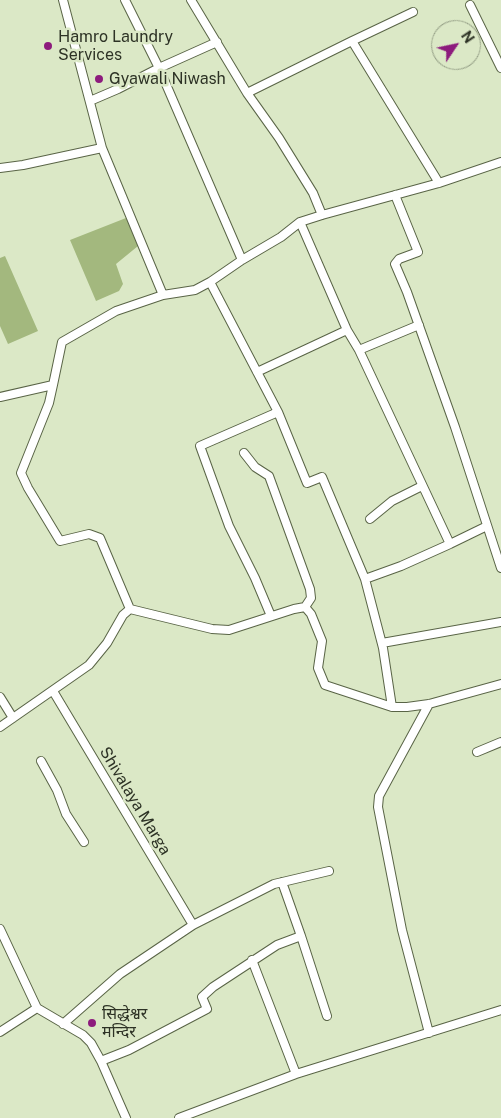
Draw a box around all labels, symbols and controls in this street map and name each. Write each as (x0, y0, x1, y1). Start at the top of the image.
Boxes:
north arrow (431, 20, 481, 70)
place label: Hamro Laundry Services (58, 27, 173, 65)
text: N (458, 28, 477, 46)
marker: Hamro Laundry Services (42, 40, 54, 52)
place label: Gyawali Niwash (109, 69, 226, 89)
marker: Gyawali Niwash (93, 73, 105, 85)
street label: Shivalaya Marga (95, 744, 175, 858)
place label: सिद्धेश्वर मन्दिर (102, 1004, 147, 1042)
marker: सिद्धेश्वर मन्दिर (86, 1017, 98, 1029)

